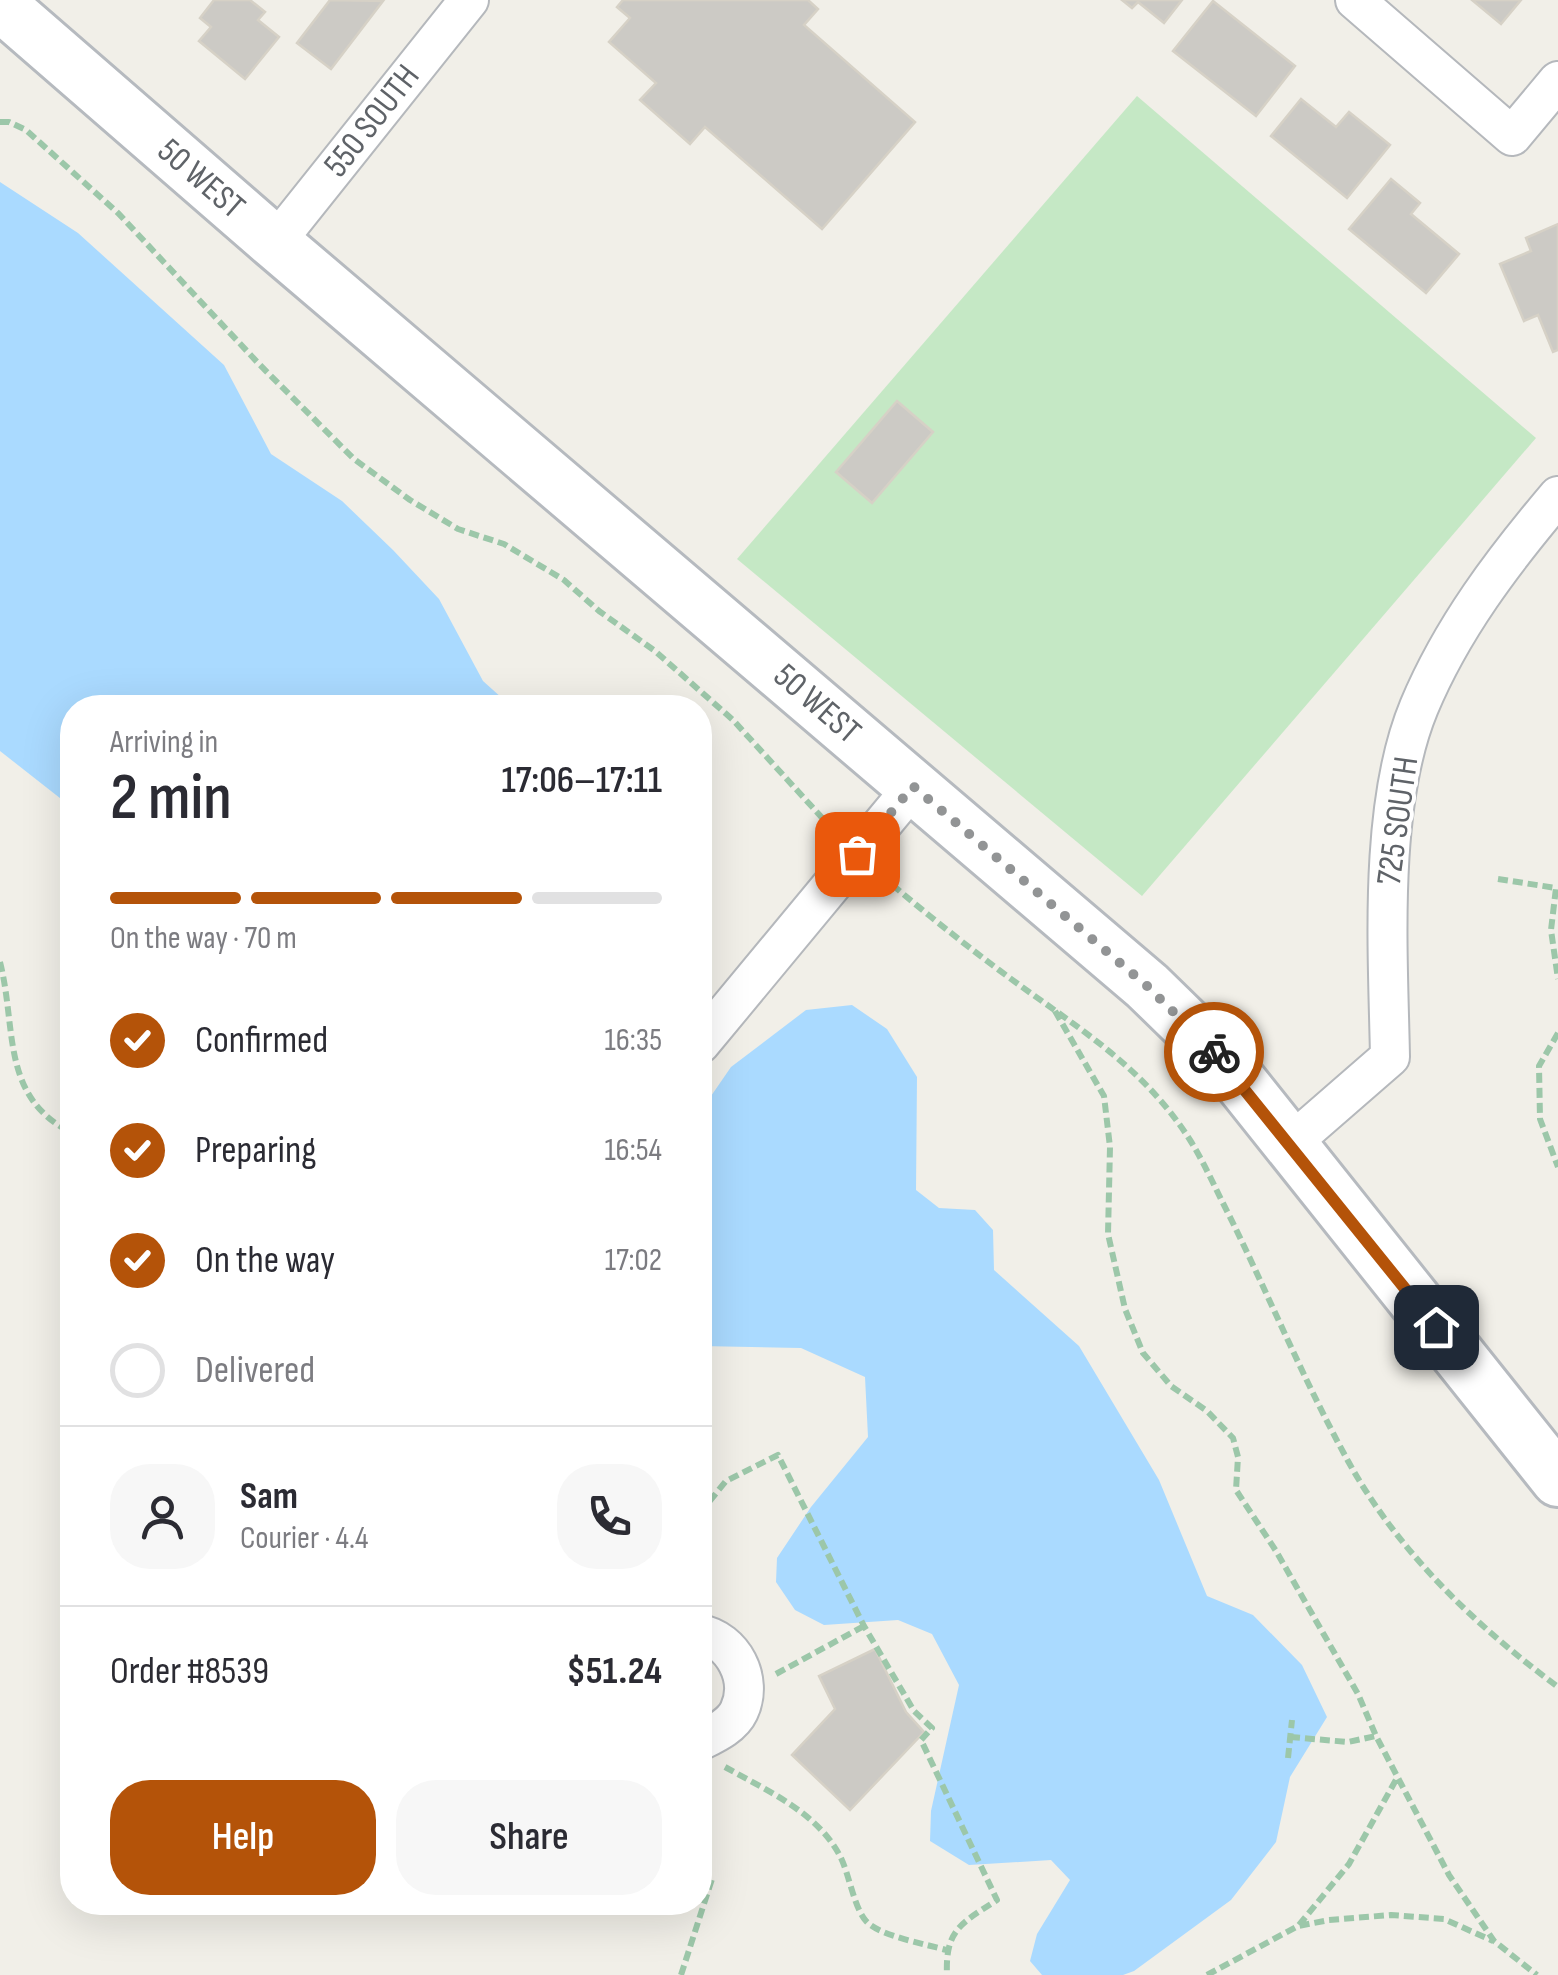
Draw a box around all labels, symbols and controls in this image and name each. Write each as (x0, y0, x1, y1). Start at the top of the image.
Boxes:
street label: 550 SOUTH (315, 56, 429, 186)
street label: 50 WEST (149, 130, 253, 228)
street label: 50 WEST (765, 655, 869, 753)
text: Arriving in (110, 723, 218, 762)
street label: 725 SOUTH (1368, 754, 1428, 888)
text: 17:06–17:11 (501, 758, 662, 803)
text: 2 min (110, 760, 232, 838)
pin (815, 812, 900, 897)
icon: bag (830, 827, 885, 882)
text: On the way · 70 m (110, 919, 297, 958)
courier (1164, 1002, 1264, 1102)
icon: check (110, 1013, 165, 1068)
text: Confirmed (195, 1018, 328, 1063)
text: 16:35 (604, 1021, 662, 1060)
icon: bike (1187, 1025, 1242, 1080)
icon: check (110, 1123, 165, 1178)
text: Preparing (195, 1128, 316, 1173)
text: 16:54 (604, 1131, 662, 1170)
icon: check (110, 1233, 165, 1288)
text: On the way (195, 1238, 335, 1283)
text: 17:02 (605, 1241, 662, 1280)
pin (1394, 1285, 1479, 1370)
icon: home (1409, 1300, 1464, 1355)
text: Delivered (195, 1348, 315, 1393)
button: person (110, 1464, 215, 1569)
button: phone (557, 1464, 662, 1569)
text: Sam (240, 1474, 298, 1519)
text: Courier · 4.4 (240, 1519, 368, 1558)
text: Order #8539 (110, 1649, 269, 1694)
text: $51.24 (566, 1649, 662, 1694)
button: Help (110, 1780, 376, 1895)
button: Share (396, 1780, 662, 1895)

